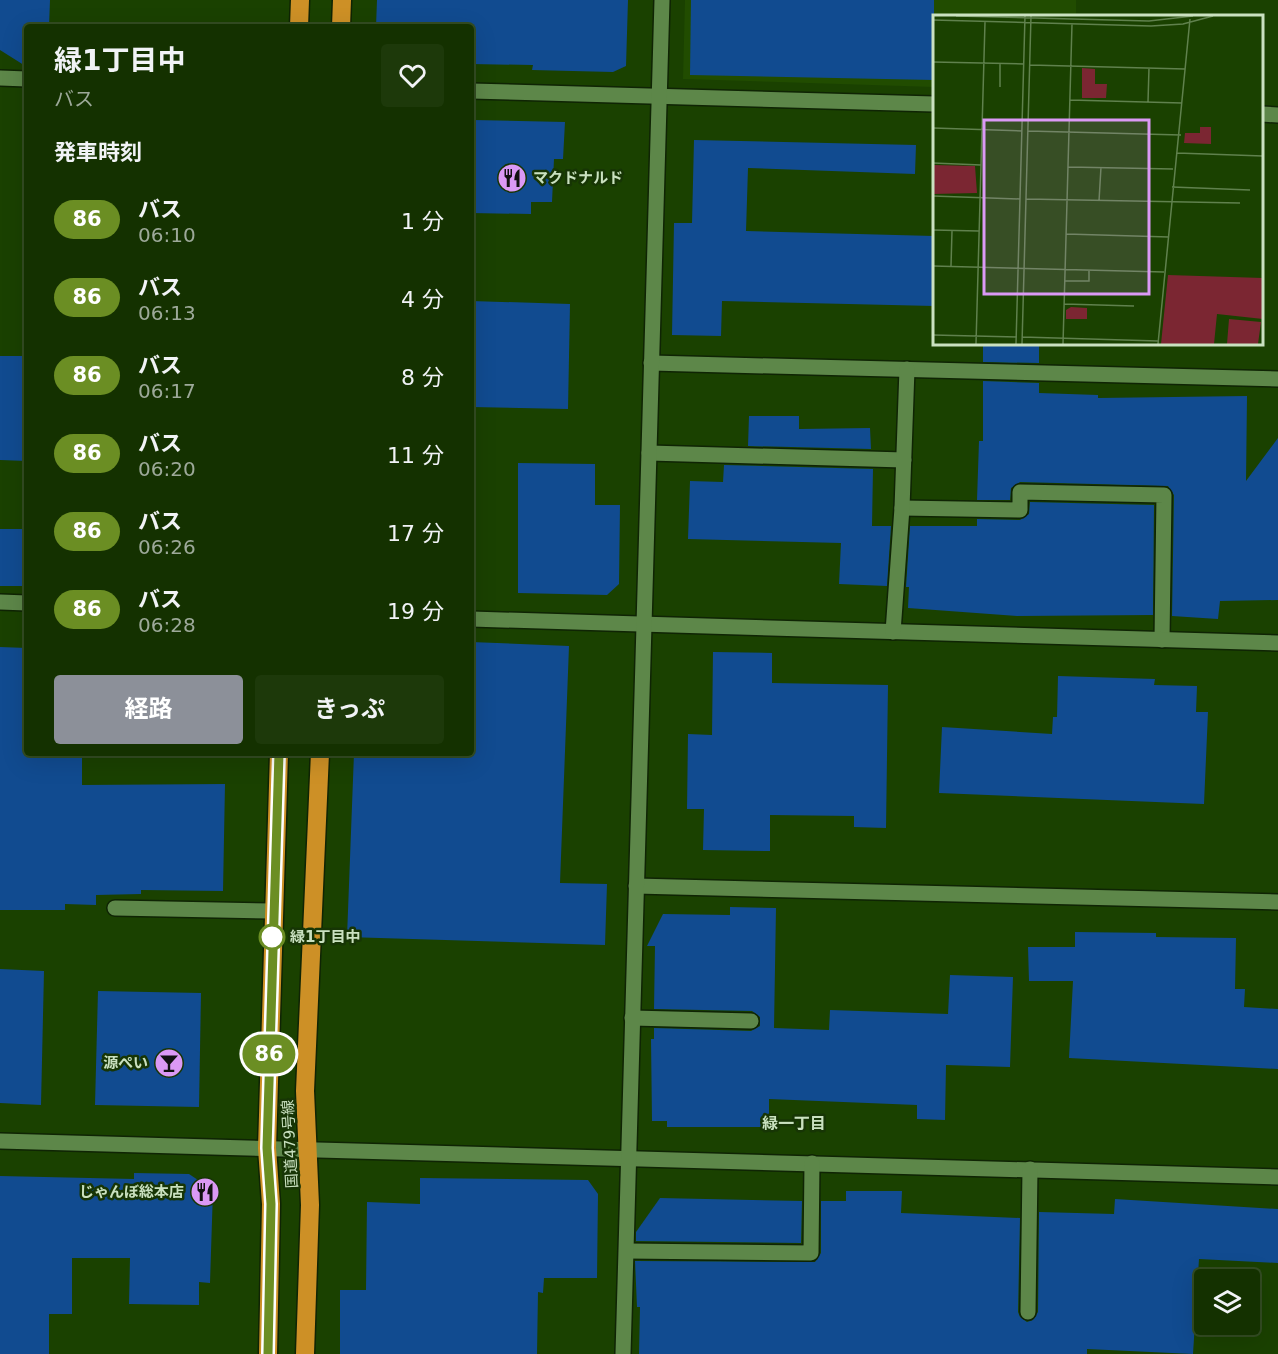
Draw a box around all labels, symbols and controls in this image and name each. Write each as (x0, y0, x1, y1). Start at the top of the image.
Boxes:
inset map (933, 15, 1263, 345)
text: 緑1丁目中 (54, 44, 185, 77)
button: heart (381, 44, 444, 107)
text: バス (54, 87, 94, 111)
text: 発車時刻 (54, 140, 142, 165)
restaurant icon: マクドナルド (496, 162, 528, 194)
place label: マクドナルド (533, 169, 623, 187)
text: バス (138, 197, 182, 222)
text: 86 (72, 207, 102, 231)
text: 1 分 (401, 209, 444, 234)
text: 06:10 (138, 223, 196, 247)
text: バス (138, 275, 182, 300)
text: 86 (72, 285, 102, 309)
text: 4 分 (401, 287, 444, 312)
text: 06:13 (138, 301, 196, 325)
text: バス (138, 353, 182, 378)
text: 86 (72, 363, 102, 387)
text: 8 分 (401, 365, 444, 390)
text: 06:17 (138, 379, 196, 403)
text: バス (138, 431, 182, 456)
text: 86 (72, 441, 102, 465)
text: 11 分 (387, 443, 444, 468)
text: 06:20 (138, 457, 196, 481)
text: バス (138, 509, 182, 534)
text: 86 (72, 519, 102, 543)
text: 17 分 (387, 521, 444, 546)
text: 06:26 (138, 535, 196, 559)
text: バス (138, 587, 182, 612)
text: 86 (72, 597, 102, 621)
text: 19 分 (387, 599, 444, 624)
text: 06:28 (138, 613, 196, 637)
button: 経路 (54, 675, 243, 744)
button: きっぷ (255, 675, 444, 744)
marker: 緑1丁目中 (259, 924, 285, 950)
place label: 緑1丁目中 (290, 928, 360, 946)
line badge: 86 (242, 1034, 296, 1074)
text: 86 (254, 1042, 284, 1066)
bar icon: 源ぺい (153, 1047, 185, 1079)
place label: 源ぺい (103, 1054, 148, 1072)
street label: 国道479号線 (279, 1099, 301, 1189)
district label: 緑一丁目 (762, 1114, 826, 1133)
restaurant icon: じゃんぼ総本店 (189, 1176, 221, 1208)
place label: じゃんぼ総本店 (79, 1183, 184, 1201)
map controls (1194, 1269, 1260, 1335)
button: layers (1194, 1269, 1260, 1335)

